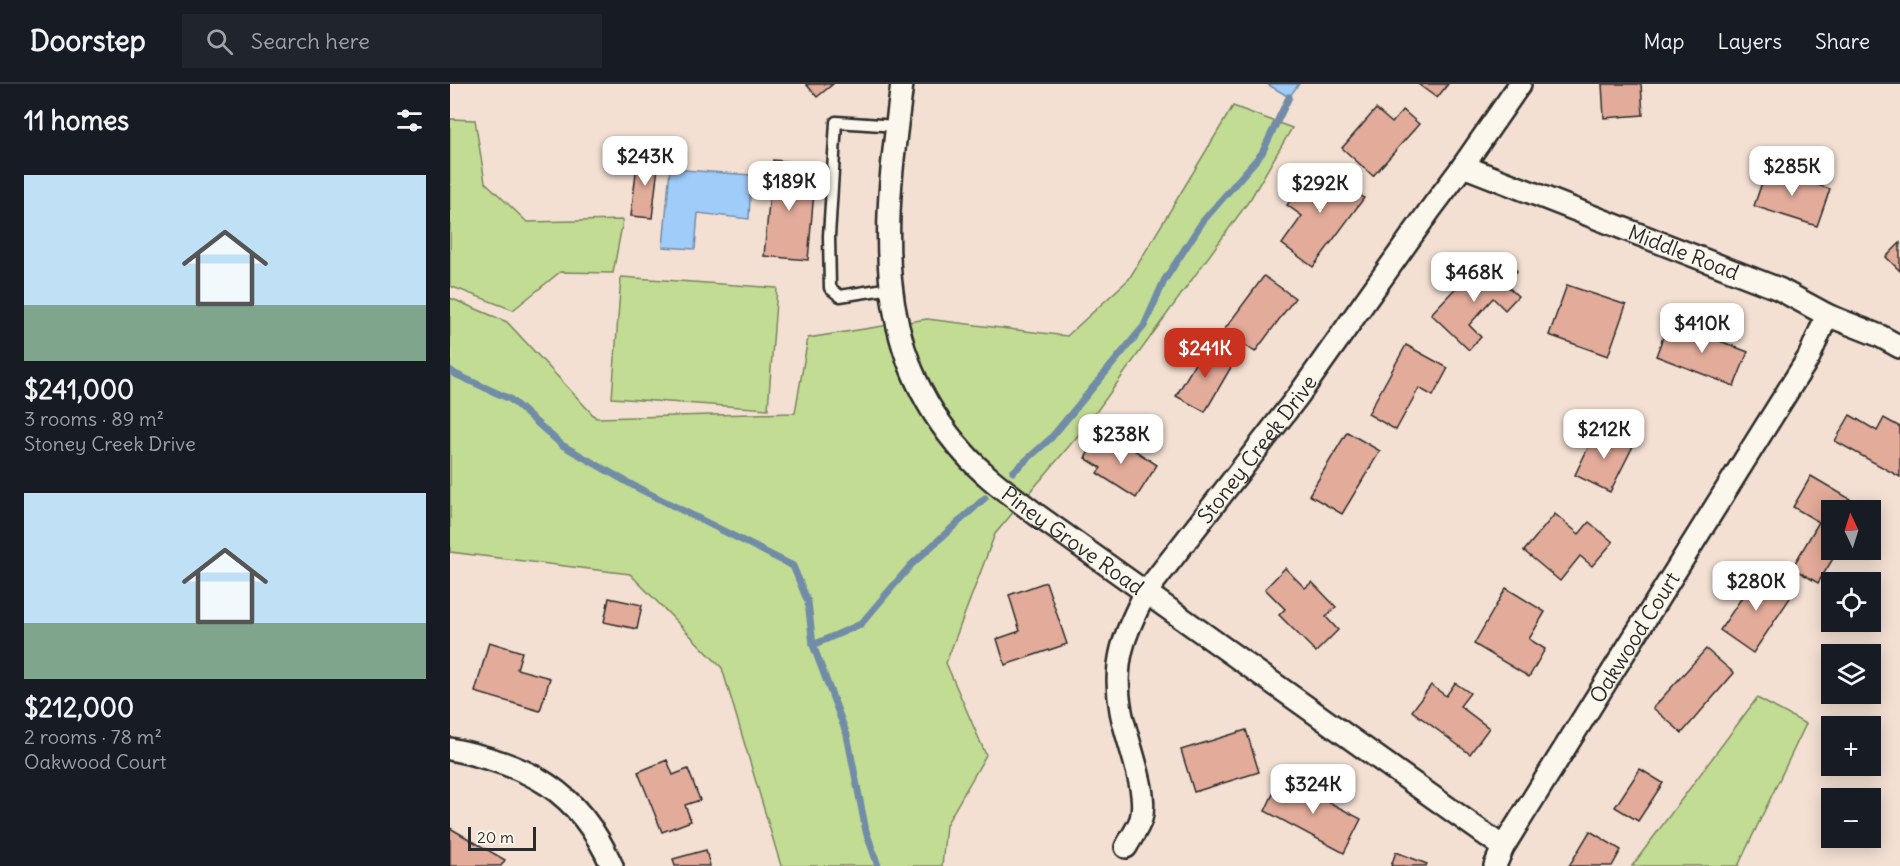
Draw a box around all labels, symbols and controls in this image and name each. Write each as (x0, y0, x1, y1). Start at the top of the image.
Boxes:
search box (182, 14, 602, 68)
text: Doorstep (30, 23, 146, 59)
icon: search (203, 25, 236, 58)
text: Search here (251, 27, 370, 55)
text: Map (1644, 28, 1684, 55)
text: Layers (1717, 28, 1782, 55)
text: Share (1815, 28, 1870, 55)
text: 11 homes (24, 104, 129, 137)
icon: filters (393, 104, 426, 137)
pin: $243K (603, 136, 687, 187)
text: $243K (617, 143, 674, 168)
pin: $285K (1750, 146, 1834, 197)
text: $285K (1763, 153, 1821, 178)
pin: $189K (747, 161, 831, 212)
pin: $292K (1278, 163, 1362, 214)
text: $189K (762, 168, 816, 193)
text: $292K (1292, 170, 1348, 195)
icon: home (171, 214, 279, 322)
street label: Middle Road (1625, 218, 1743, 286)
pin: $468K (1432, 252, 1516, 303)
text: $468K (1445, 259, 1503, 284)
pin: $410K (1660, 303, 1744, 354)
text: $410K (1674, 310, 1730, 335)
pin: $241K (1163, 328, 1247, 379)
text: $241K (1178, 335, 1232, 360)
street label: Stoney Creek Drive (1191, 369, 1322, 529)
text: $241,000 (24, 373, 134, 406)
text: 3 rooms · 89 m² (24, 406, 164, 431)
pin: $212K (1562, 409, 1646, 460)
pin: $238K (1079, 414, 1163, 465)
text: $212K (1577, 416, 1631, 441)
text: $238K (1092, 421, 1150, 446)
text: Stoney Creek Drive (24, 431, 196, 456)
street label: Piney Grove Road (996, 480, 1149, 601)
north arrow (1821, 500, 1881, 560)
map controls (1821, 500, 1881, 848)
icon: home (171, 532, 279, 640)
pin: $280K (1714, 561, 1798, 612)
street label: Oakwood Court (1583, 566, 1685, 708)
text: $280K (1726, 568, 1786, 593)
button: locate (1821, 572, 1881, 632)
button: layers (1821, 644, 1881, 704)
text: $212,000 (24, 691, 134, 724)
button: + (1821, 716, 1881, 776)
text: 2 rooms · 78 m² (24, 724, 162, 749)
text: Oakwood Court (24, 749, 167, 774)
pin: $324K (1271, 764, 1355, 815)
text: $324K (1285, 771, 1342, 796)
button: − (1821, 788, 1881, 848)
scale bar (468, 824, 536, 852)
text: 20 m (477, 827, 514, 847)

